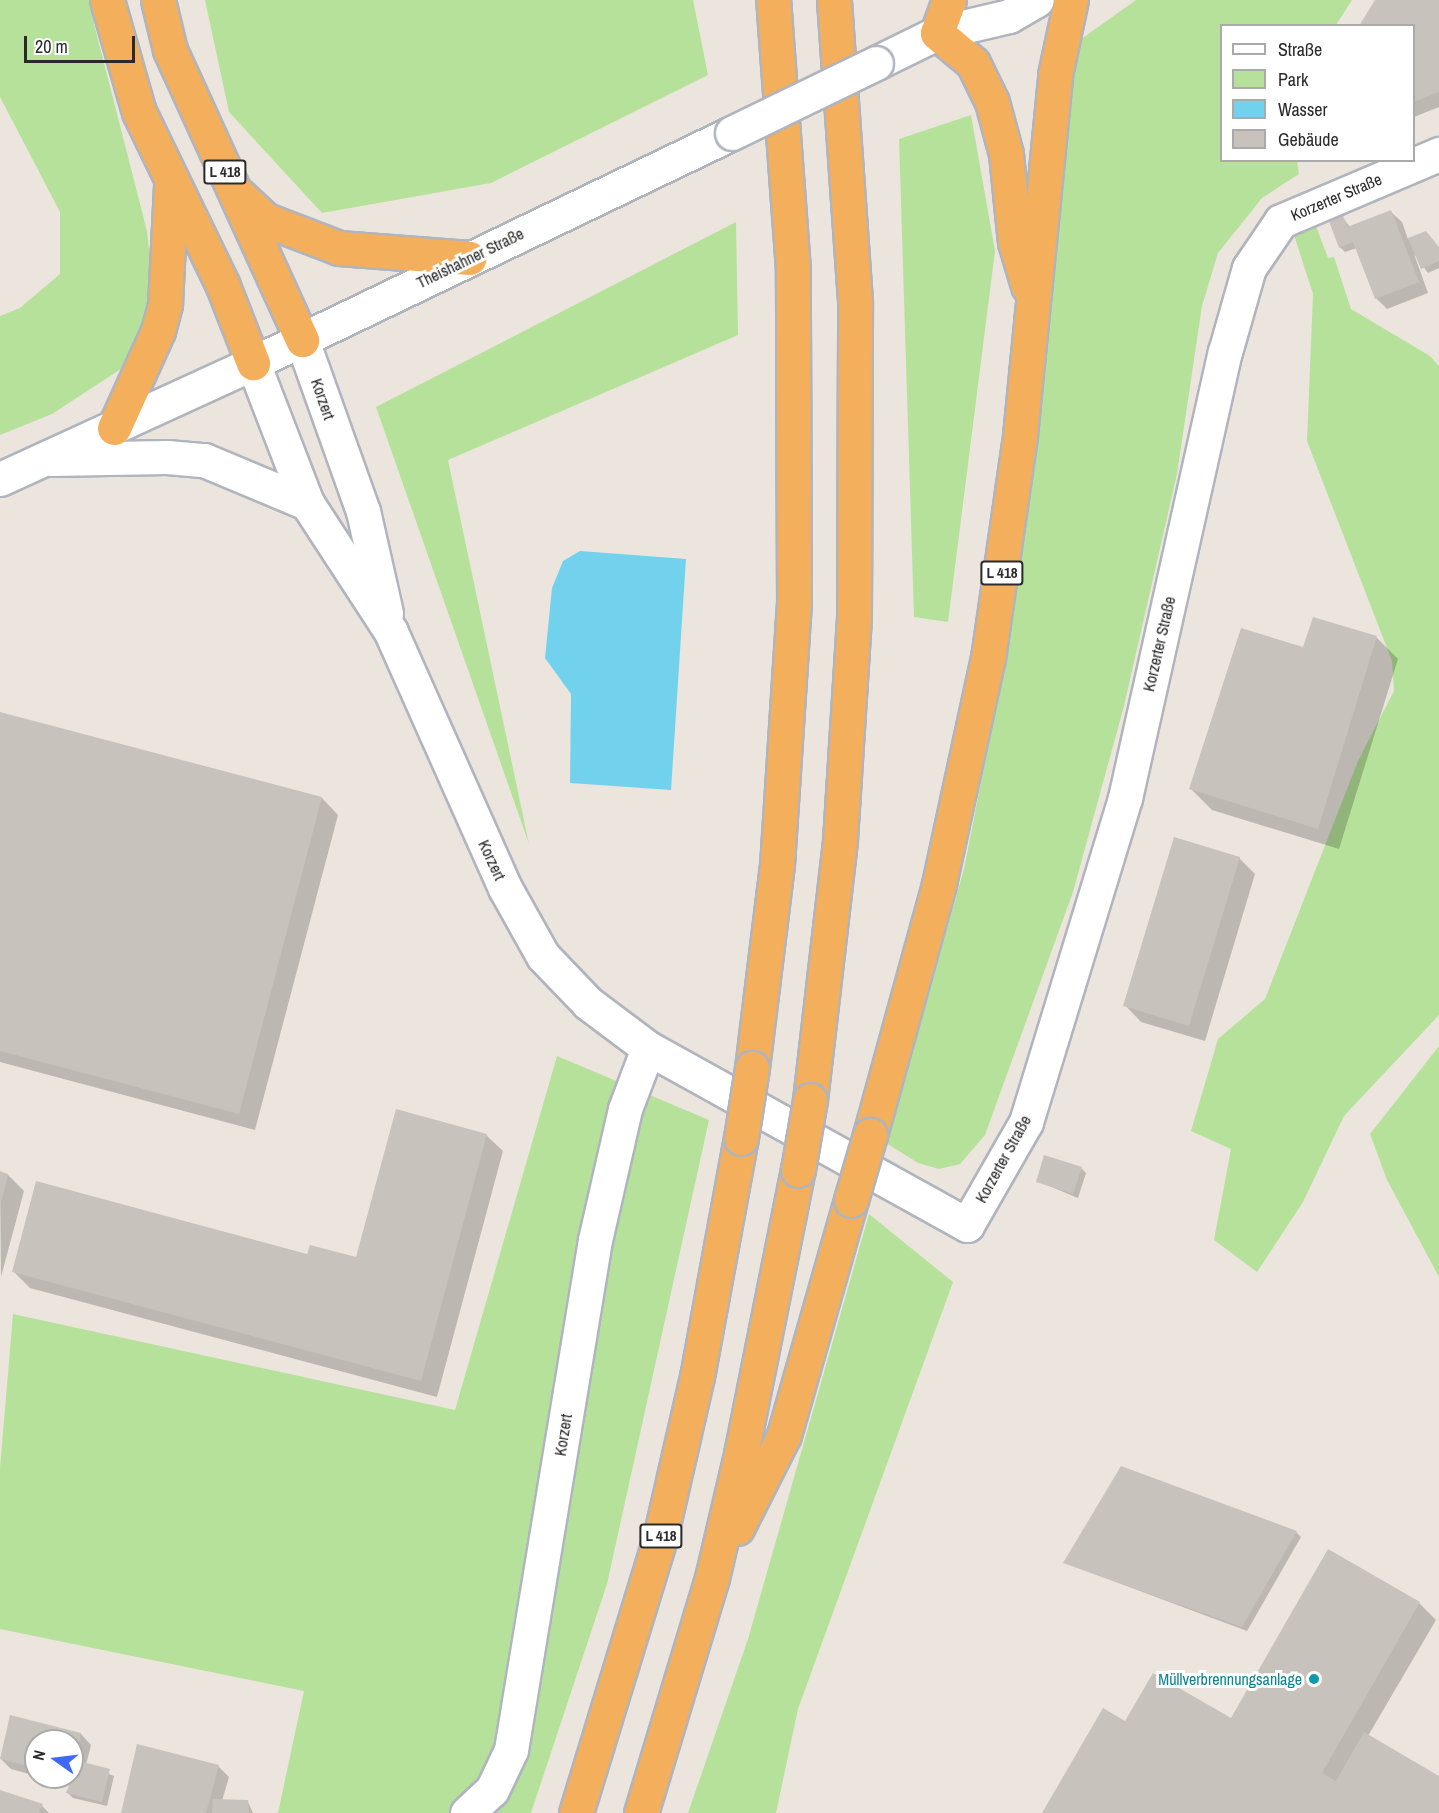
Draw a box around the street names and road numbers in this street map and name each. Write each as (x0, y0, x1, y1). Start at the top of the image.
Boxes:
road number: L 418 (202, 160, 248, 184)
street label: Korzerter Straße (1288, 169, 1384, 225)
street label: Theishahner Straße (413, 224, 527, 292)
street label: Korzert (307, 376, 339, 422)
road number: L 418 (980, 561, 1024, 585)
street label: Korzerter Straße (1139, 595, 1179, 693)
street label: Korzert (474, 837, 510, 883)
street label: Korzerter Straße (971, 1112, 1035, 1206)
street label: Korzert (550, 1413, 576, 1457)
road number: L 418 (638, 1524, 684, 1548)

